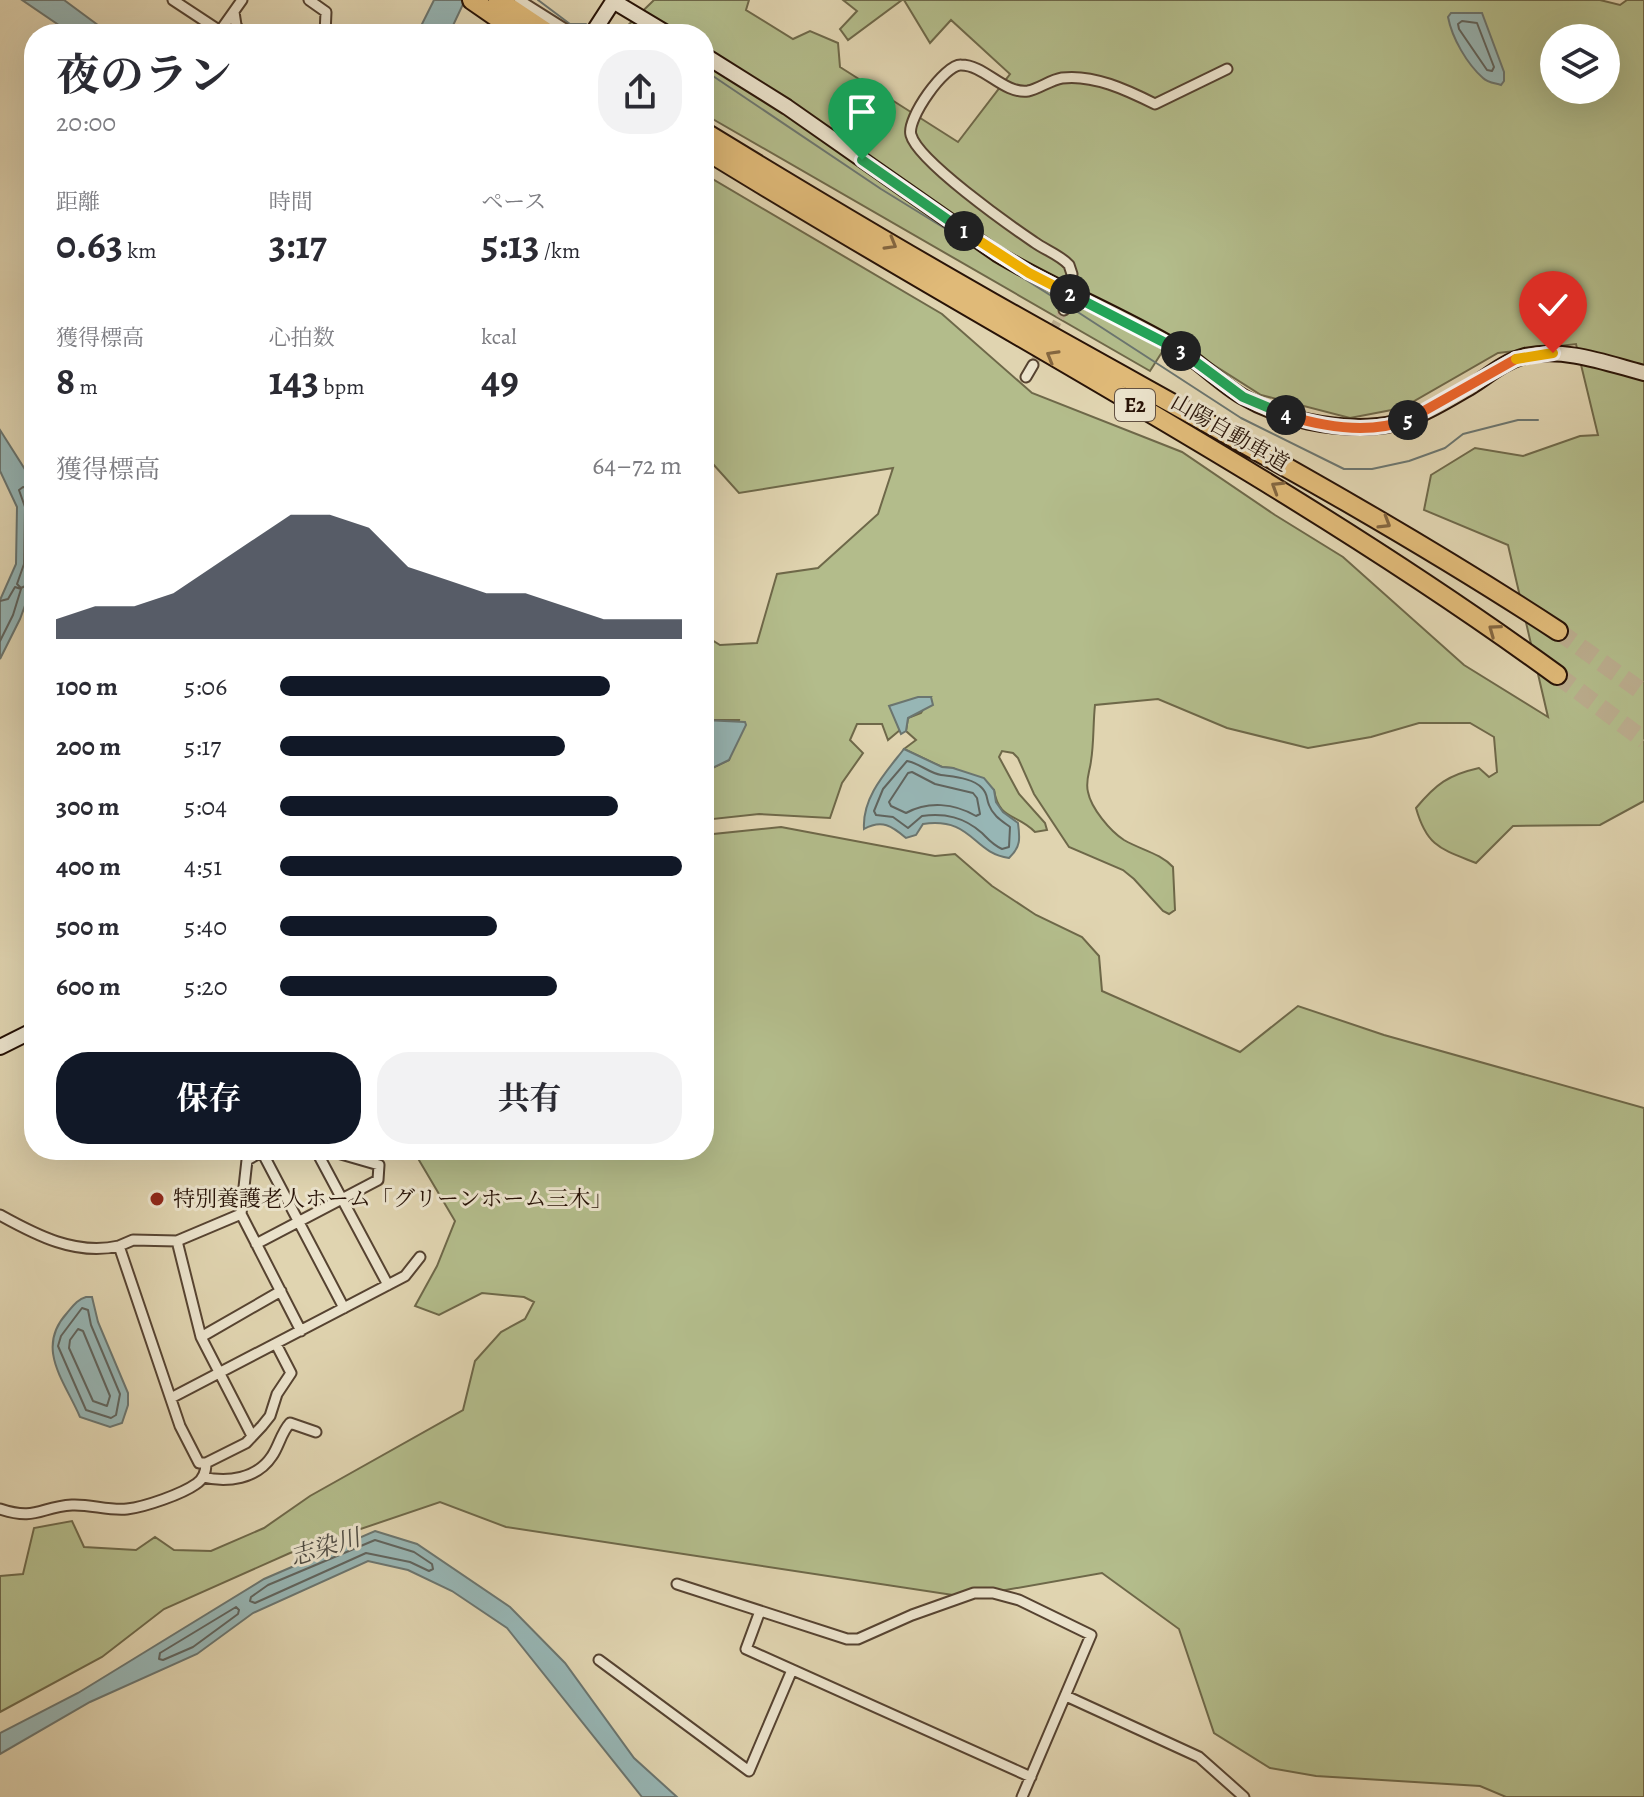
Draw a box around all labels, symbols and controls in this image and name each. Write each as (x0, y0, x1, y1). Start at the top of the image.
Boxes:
map controls (1540, 24, 1620, 104)
button: layers (1540, 24, 1620, 104)
text: 夜のラン (56, 45, 232, 105)
button: share (598, 50, 682, 134)
pin (828, 78, 896, 160)
icon: arrive (840, 90, 884, 134)
text: 20:00 (56, 105, 116, 140)
text: 距離 (56, 187, 100, 217)
text: 時間 (269, 187, 313, 217)
text: ペース (481, 187, 546, 217)
pin: 1 (944, 211, 984, 251)
text: 1 (960, 216, 968, 246)
text: 0.63 (56, 217, 123, 272)
text: 3:17 (269, 217, 327, 272)
text: 5:13 (481, 217, 539, 272)
one-way arrow (882, 234, 897, 250)
text: km (123, 236, 157, 266)
text: /km (539, 236, 580, 266)
pin (1519, 271, 1587, 353)
pin: 2 (1050, 274, 1090, 314)
text: 2 (1065, 279, 1075, 309)
icon: check (1531, 283, 1575, 327)
text: kcal (481, 322, 517, 352)
text: 獲得標高 (56, 323, 144, 353)
text: 心拍数 (269, 323, 335, 353)
pin: 3 (1161, 331, 1201, 371)
text: 3 (1176, 336, 1186, 366)
one-way arrow (1046, 350, 1061, 366)
text: 49 (481, 352, 519, 407)
text: 8 (56, 353, 75, 408)
text: 143 (269, 353, 319, 408)
text: m (75, 372, 98, 402)
text: bpm (319, 372, 364, 402)
street label: 山陽自動車道 (1165, 387, 1295, 479)
road number: E2 (1115, 389, 1155, 421)
pin: 4 (1266, 395, 1306, 435)
text: 4 (1281, 400, 1291, 430)
pin: 5 (1388, 400, 1428, 440)
text: 5 (1403, 405, 1413, 435)
text: 64–72 m (592, 448, 682, 483)
text: 獲得標高 (56, 452, 160, 487)
one-way arrow (1271, 482, 1286, 497)
one-way arrow (1376, 513, 1391, 529)
one-way arrow (1489, 625, 1503, 639)
text: 100 m (56, 669, 118, 704)
text: 5:06 (184, 669, 227, 704)
text: 200 m (56, 729, 121, 764)
text: 5:17 (184, 729, 221, 764)
text: 300 m (56, 789, 120, 824)
text: 5:04 (184, 789, 227, 824)
text: 400 m (56, 849, 121, 884)
text: 4:51 (184, 849, 222, 884)
text: 500 m (56, 909, 120, 944)
text: 5:40 (184, 909, 227, 944)
text: 600 m (56, 969, 121, 1004)
text: 5:20 (184, 969, 228, 1004)
button: 保存 (56, 1052, 361, 1144)
button: 共有 (377, 1052, 682, 1144)
place label: 特別養護老人ホーム「グリーンホーム三木」 (173, 1184, 613, 1214)
marker: 特別養護老人ホーム「グリーンホーム三木」 (148, 1190, 166, 1208)
water label: 志染川 (286, 1520, 367, 1573)

